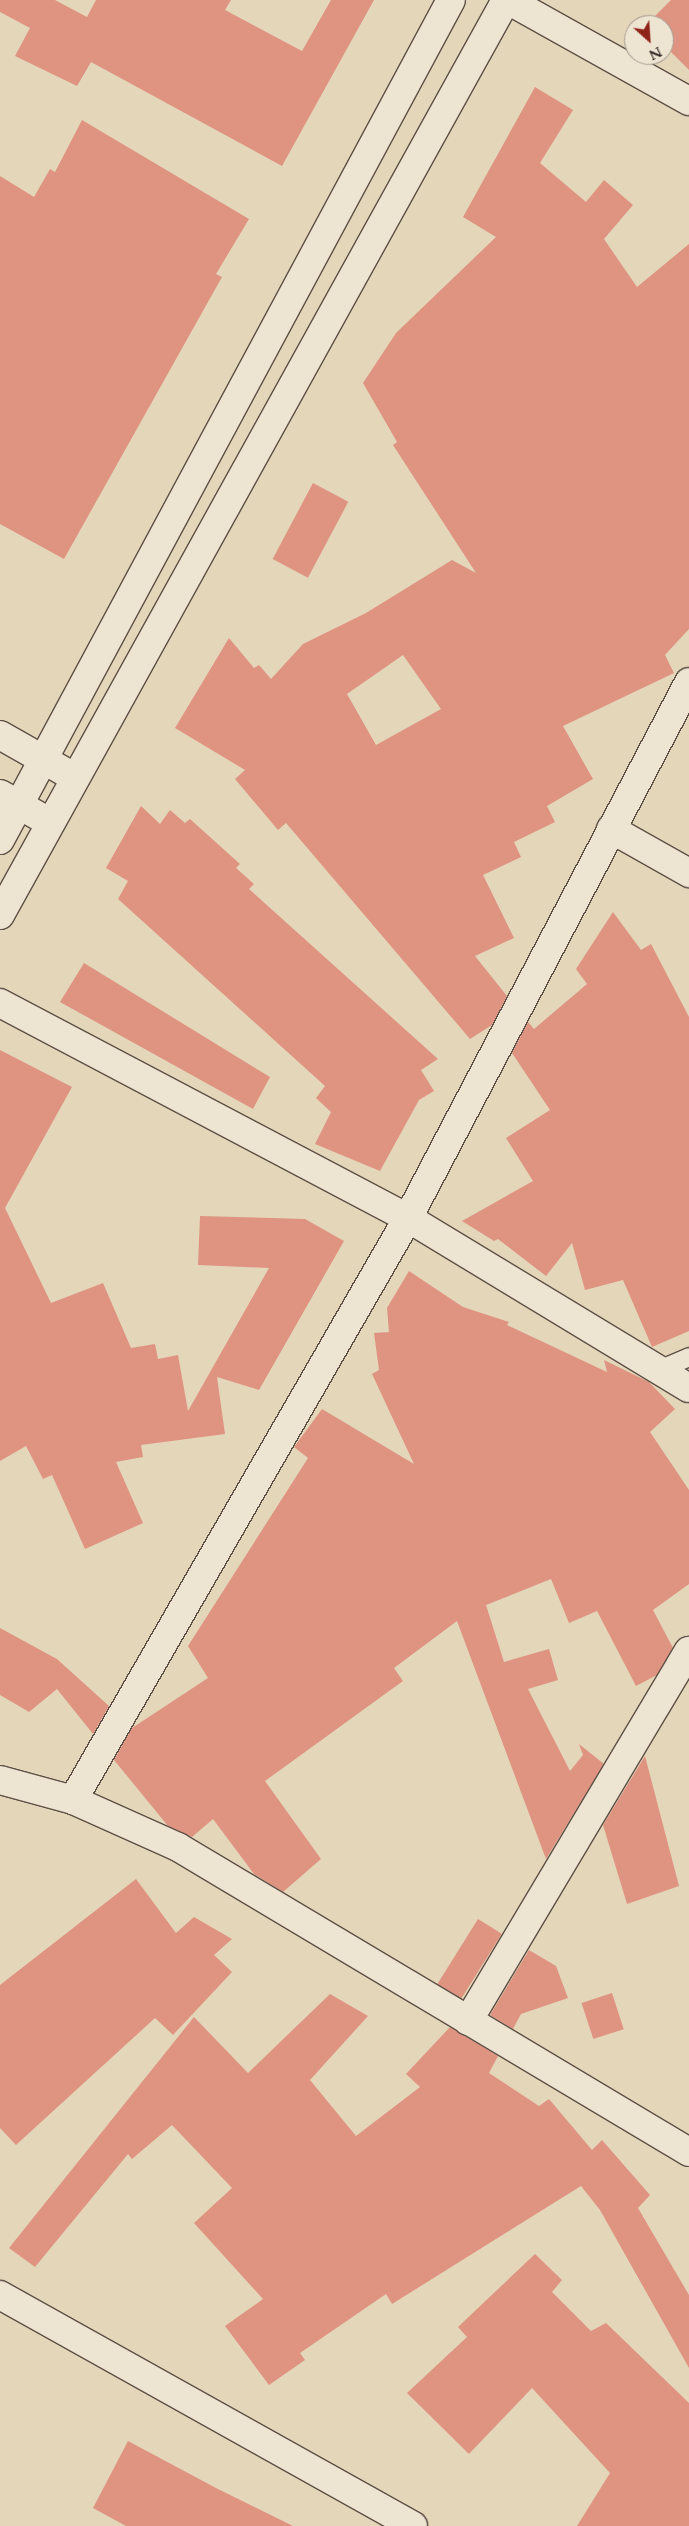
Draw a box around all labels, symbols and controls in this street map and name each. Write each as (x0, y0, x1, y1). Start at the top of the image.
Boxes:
north arrow (624, 15, 674, 65)
text: N (646, 42, 665, 64)

